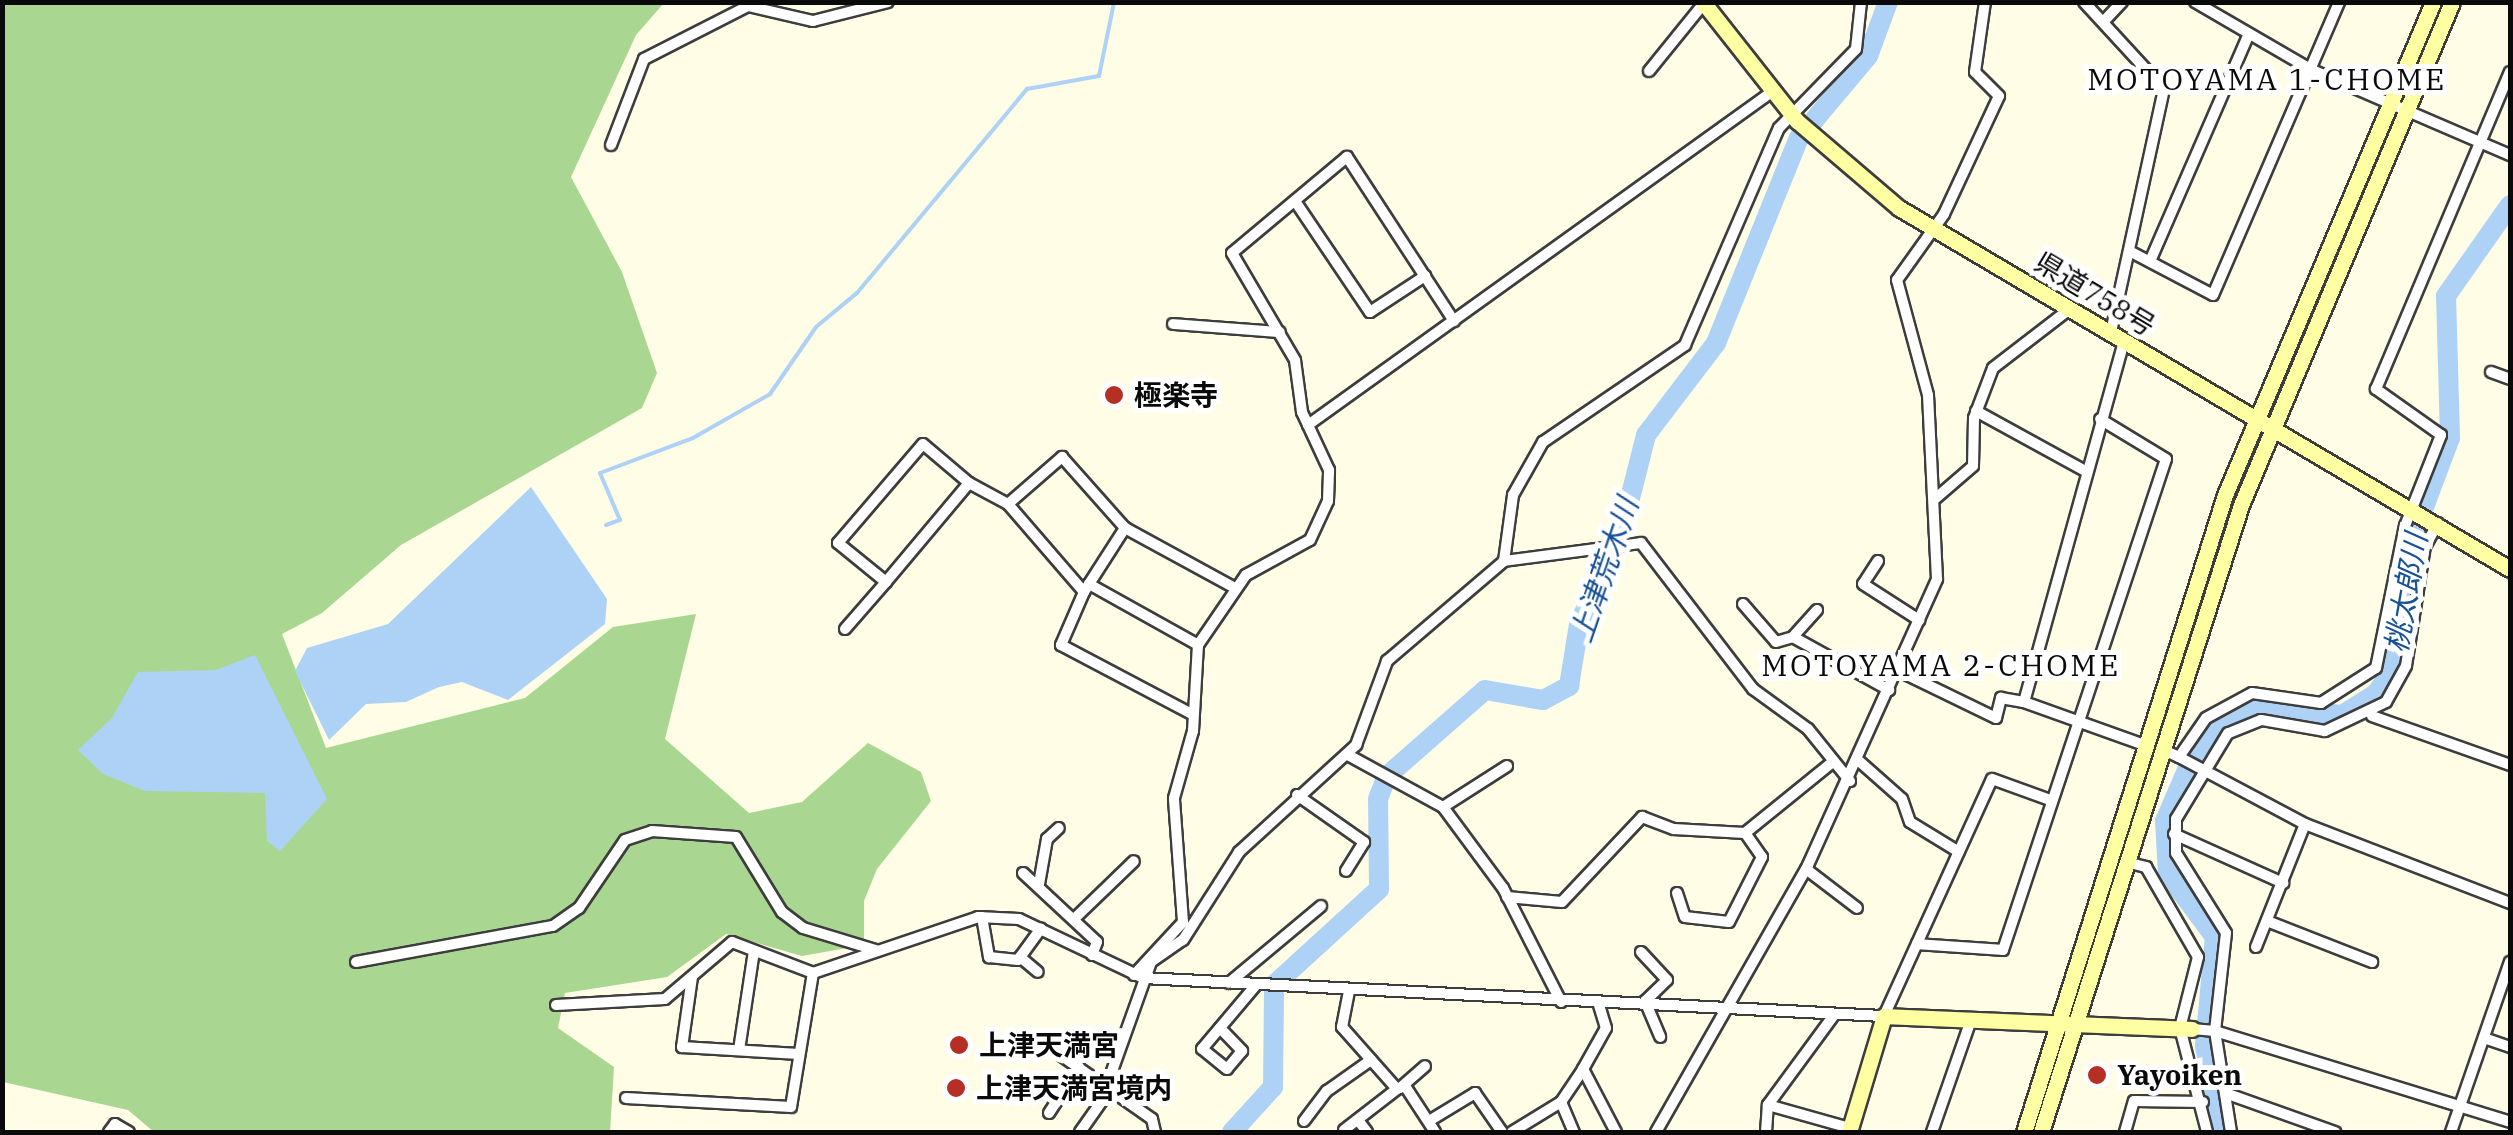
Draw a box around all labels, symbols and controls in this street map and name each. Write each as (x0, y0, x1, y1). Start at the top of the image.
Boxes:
district label: MOTOYAMA 1-CHOME (2087, 61, 2447, 97)
street label: 県道758号 (2029, 245, 2161, 343)
place label: 極楽寺 (1134, 378, 1218, 412)
marker: 極楽寺 (1103, 384, 1125, 406)
water label: 上津荒木川 (1563, 493, 1645, 647)
water label: 桃太郎川 (2378, 531, 2434, 655)
district label: MOTOYAMA 2-CHOME (1761, 647, 2121, 683)
place label: 上津天満宮 (979, 1028, 1119, 1062)
marker: 上津天満宮 (948, 1034, 970, 1056)
place label: Yayoiken (2117, 1058, 2242, 1092)
marker: Yayoiken (2086, 1064, 2108, 1086)
place label: 上津天満宮境内 (976, 1071, 1172, 1105)
marker: 上津天満宮境内 (945, 1077, 967, 1099)

